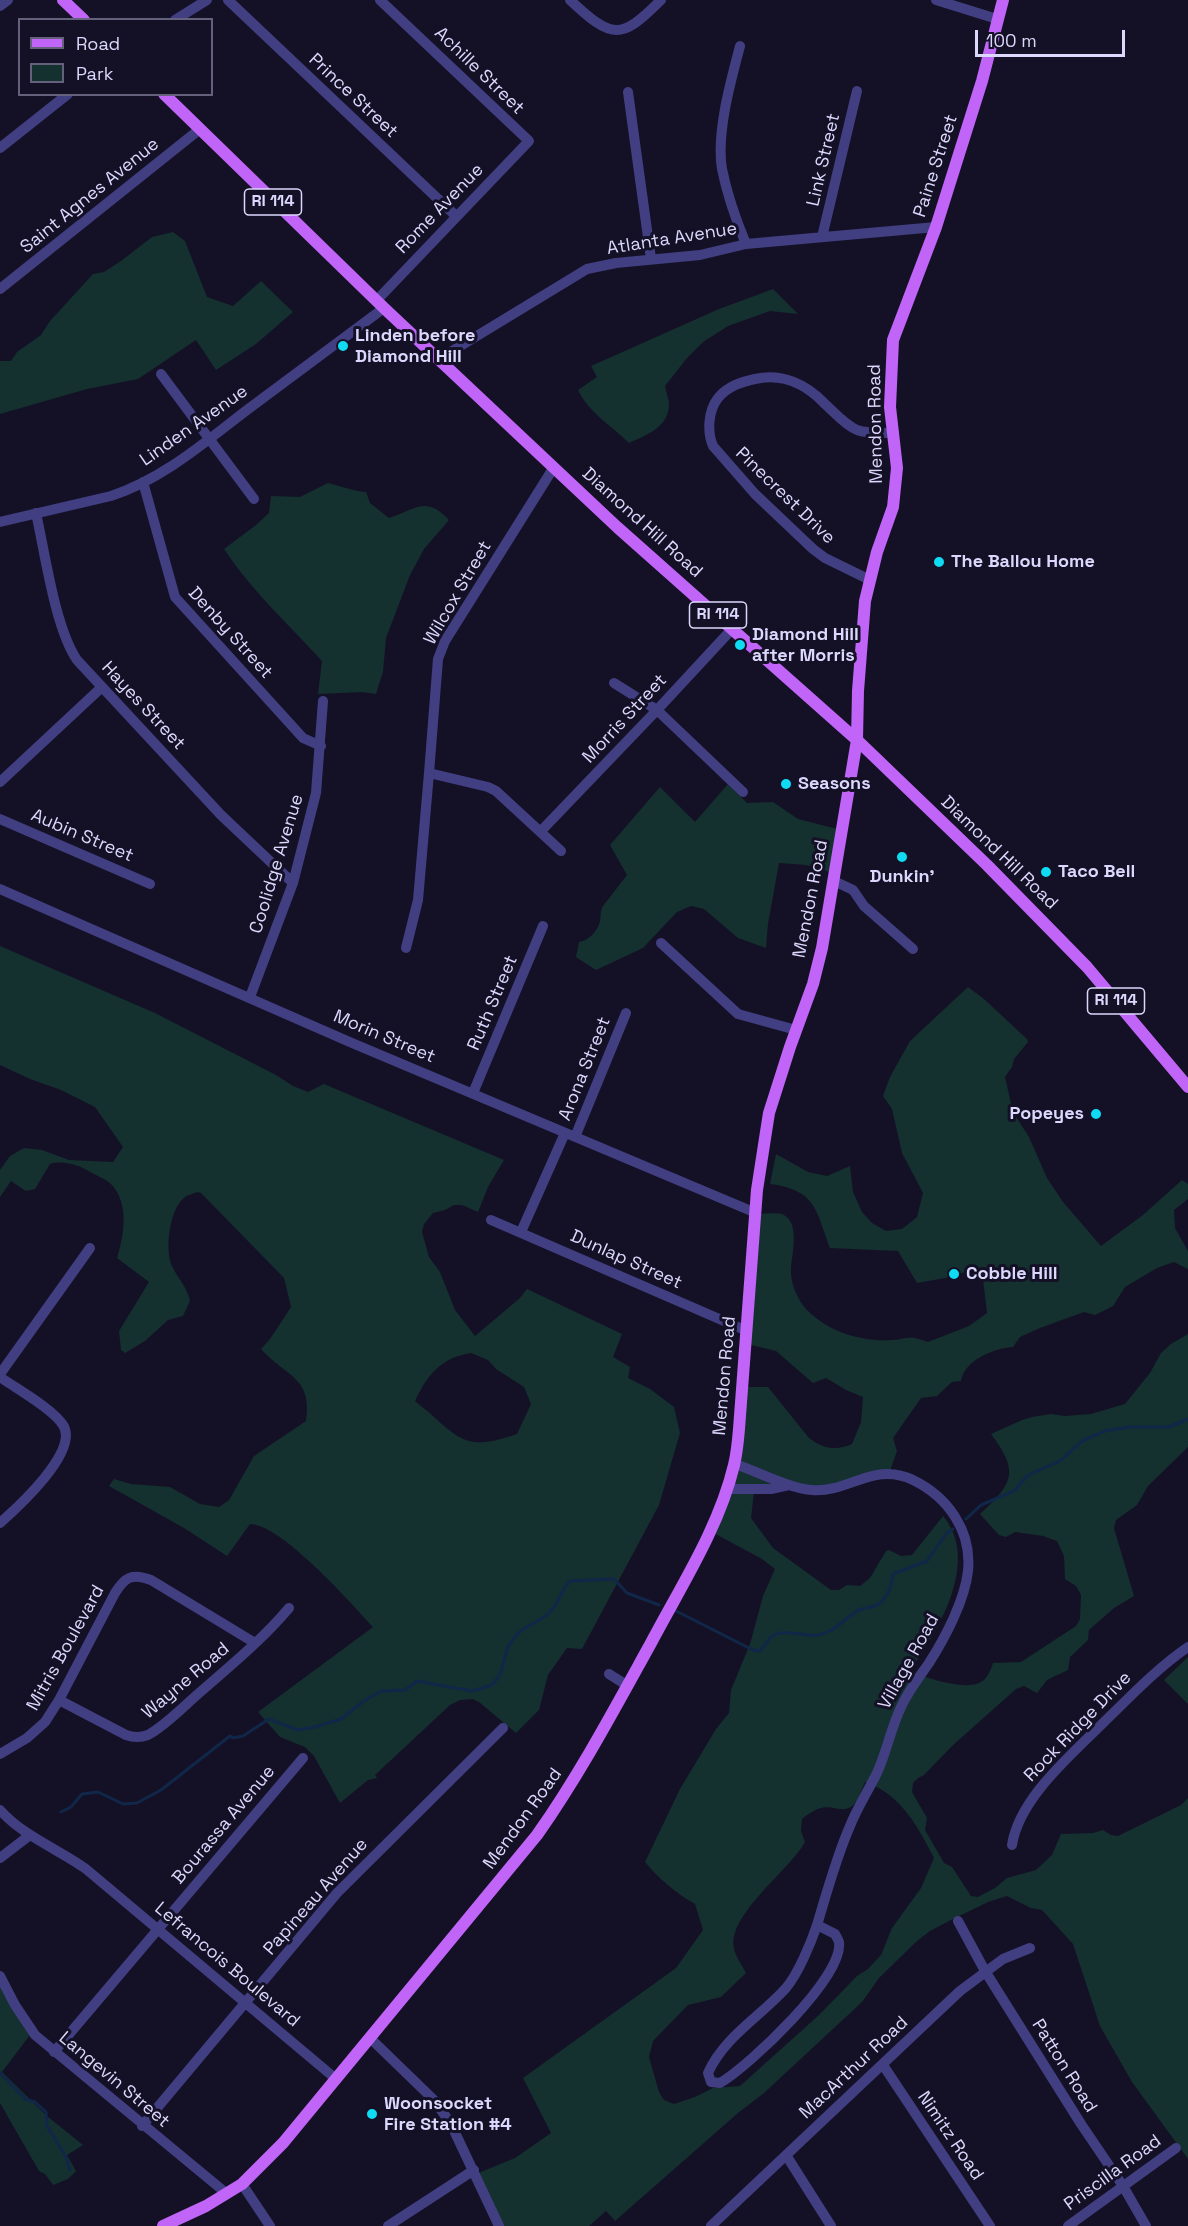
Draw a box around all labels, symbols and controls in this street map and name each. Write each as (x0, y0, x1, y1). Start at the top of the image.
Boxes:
legend (18, 18, 213, 96)
scale bar (978, 18, 1128, 56)
street label: Achille Street (430, 23, 528, 119)
text: 100 m (986, 29, 1037, 52)
text: Road (76, 32, 120, 55)
street label: Prince Street (304, 49, 402, 143)
text: Park (76, 62, 113, 85)
street label: Link Street (803, 111, 845, 209)
street label: Paine Street (909, 112, 963, 220)
street label: Saint Agnes Avenue (16, 134, 164, 258)
street label: Rome Avenue (392, 159, 488, 259)
road number: RI 114 (244, 189, 302, 215)
street label: Atlanta Avenue (605, 218, 739, 260)
place label: Linden before Diamond Hill (355, 325, 476, 368)
marker: Linden before Diamond Hill (336, 339, 350, 353)
street label: Mendon Road (864, 364, 888, 484)
street label: Linden Avenue (136, 381, 252, 471)
street label: Pinecrest Drive (731, 443, 839, 549)
street label: Diamond Hill Road (577, 463, 707, 583)
street label: Wilcox Street (420, 537, 496, 649)
place label: The Ballou Home (951, 551, 1095, 573)
marker: The Ballou Home (932, 555, 946, 569)
street label: Denby Street (183, 583, 277, 683)
road number: RI 114 (690, 602, 746, 628)
place label: Diamond Hill after Morris (752, 624, 859, 666)
marker: Diamond Hill after Morris (733, 638, 747, 652)
street label: Hayes Street (97, 657, 189, 755)
street label: Morris Street (578, 670, 672, 768)
place label: Seasons (798, 773, 871, 795)
marker: Seasons (779, 777, 793, 791)
street label: Coolidge Avenue (246, 792, 308, 936)
street label: Diamond Hill Road (936, 792, 1062, 914)
street label: Aubin Street (28, 805, 136, 867)
street label: Mendon Road (789, 838, 833, 960)
marker: Dunkin' (895, 850, 909, 864)
place label: Taco Bell (1058, 861, 1135, 883)
marker: Taco Bell (1039, 865, 1053, 879)
place label: Dunkin' (869, 866, 935, 888)
street label: Ruth Street (463, 952, 523, 1054)
road number: RI 114 (1088, 988, 1144, 1014)
street label: Morin Street (330, 1006, 438, 1068)
street label: Arona Street (554, 1014, 616, 1124)
place label: Popeyes (1010, 1103, 1084, 1125)
marker: Popeyes (1089, 1107, 1103, 1121)
street label: Dunlap Street (567, 1226, 685, 1294)
place label: Cobble Hill (966, 1263, 1057, 1285)
marker: Cobble Hill (947, 1267, 961, 1281)
street label: Mendon Road (709, 1315, 741, 1437)
street label: Mitris Boulevard (23, 1581, 109, 1715)
street label: Village Road (874, 1611, 944, 1713)
street label: Wayne Road (138, 1638, 234, 1724)
street label: Rock Ridge Drive (1020, 1667, 1136, 1787)
street label: Bourassa Avenue (168, 1761, 280, 1889)
street label: Mendon Road (479, 1764, 567, 1874)
street label: Papineau Avenue (259, 1834, 373, 1960)
street label: Lefrancois Boulevard (150, 1898, 304, 2032)
street label: MacArthur Road (795, 2012, 913, 2124)
street label: Patton Road (1027, 2015, 1101, 2117)
street label: Langevin Street (54, 2027, 174, 2133)
street label: Nimitz Road (912, 2087, 988, 2185)
place label: Woonsocket Fire Station #4 (384, 2093, 512, 2136)
marker: Woonsocket Fire Station #4 (365, 2107, 379, 2121)
street label: Priscilla Road (1060, 2131, 1166, 2215)

